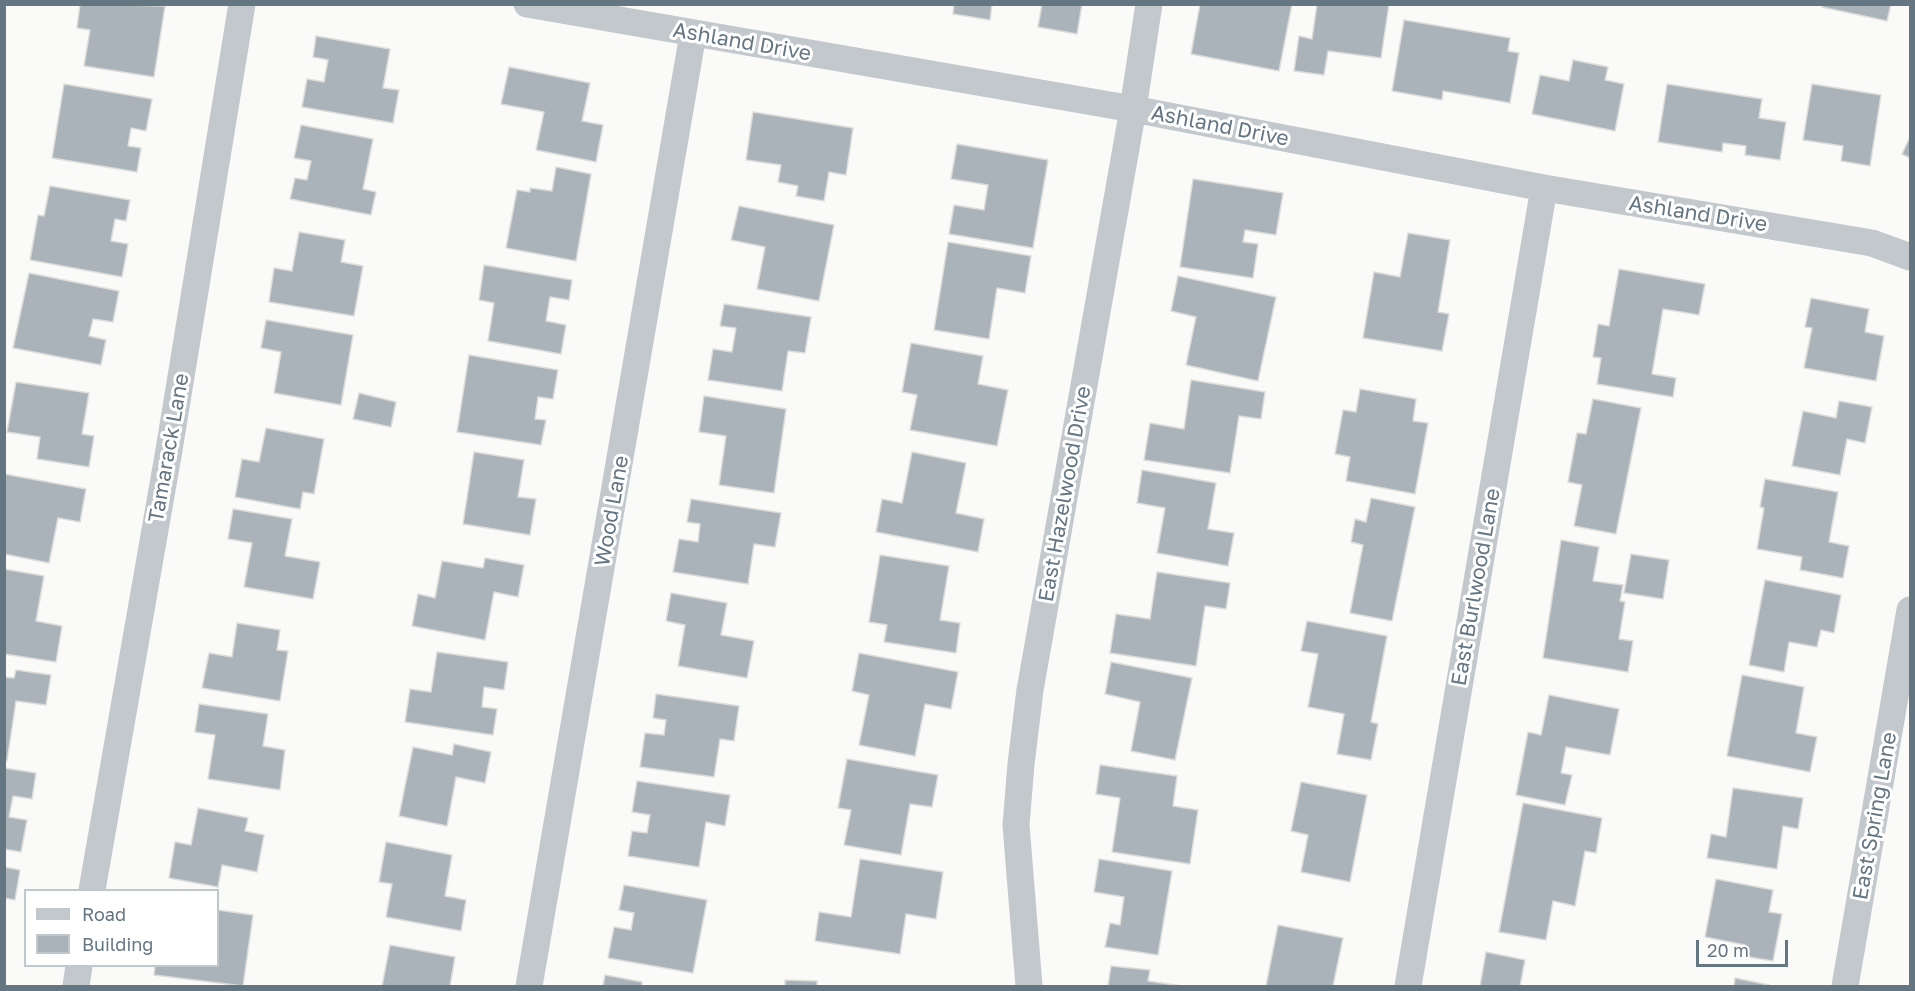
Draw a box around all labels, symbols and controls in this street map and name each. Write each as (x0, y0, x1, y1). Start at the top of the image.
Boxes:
street label: Ashland Drive (671, 17, 813, 67)
street label: Ashland Drive (1149, 100, 1291, 152)
street label: Ashland Drive (1627, 191, 1769, 237)
street label: Tamarack Lane (143, 371, 195, 525)
street label: East Hazelwood Drive (1034, 384, 1096, 604)
street label: Wood Lane (590, 454, 634, 568)
street label: East Burlwood Lane (1446, 486, 1506, 688)
street label: East Spring Lane (1848, 730, 1902, 902)
legend (24, 889, 219, 967)
text: Road (82, 903, 126, 925)
scale bar (1699, 928, 1790, 966)
text: Building (82, 933, 153, 955)
text: 20 m (1707, 939, 1749, 961)

